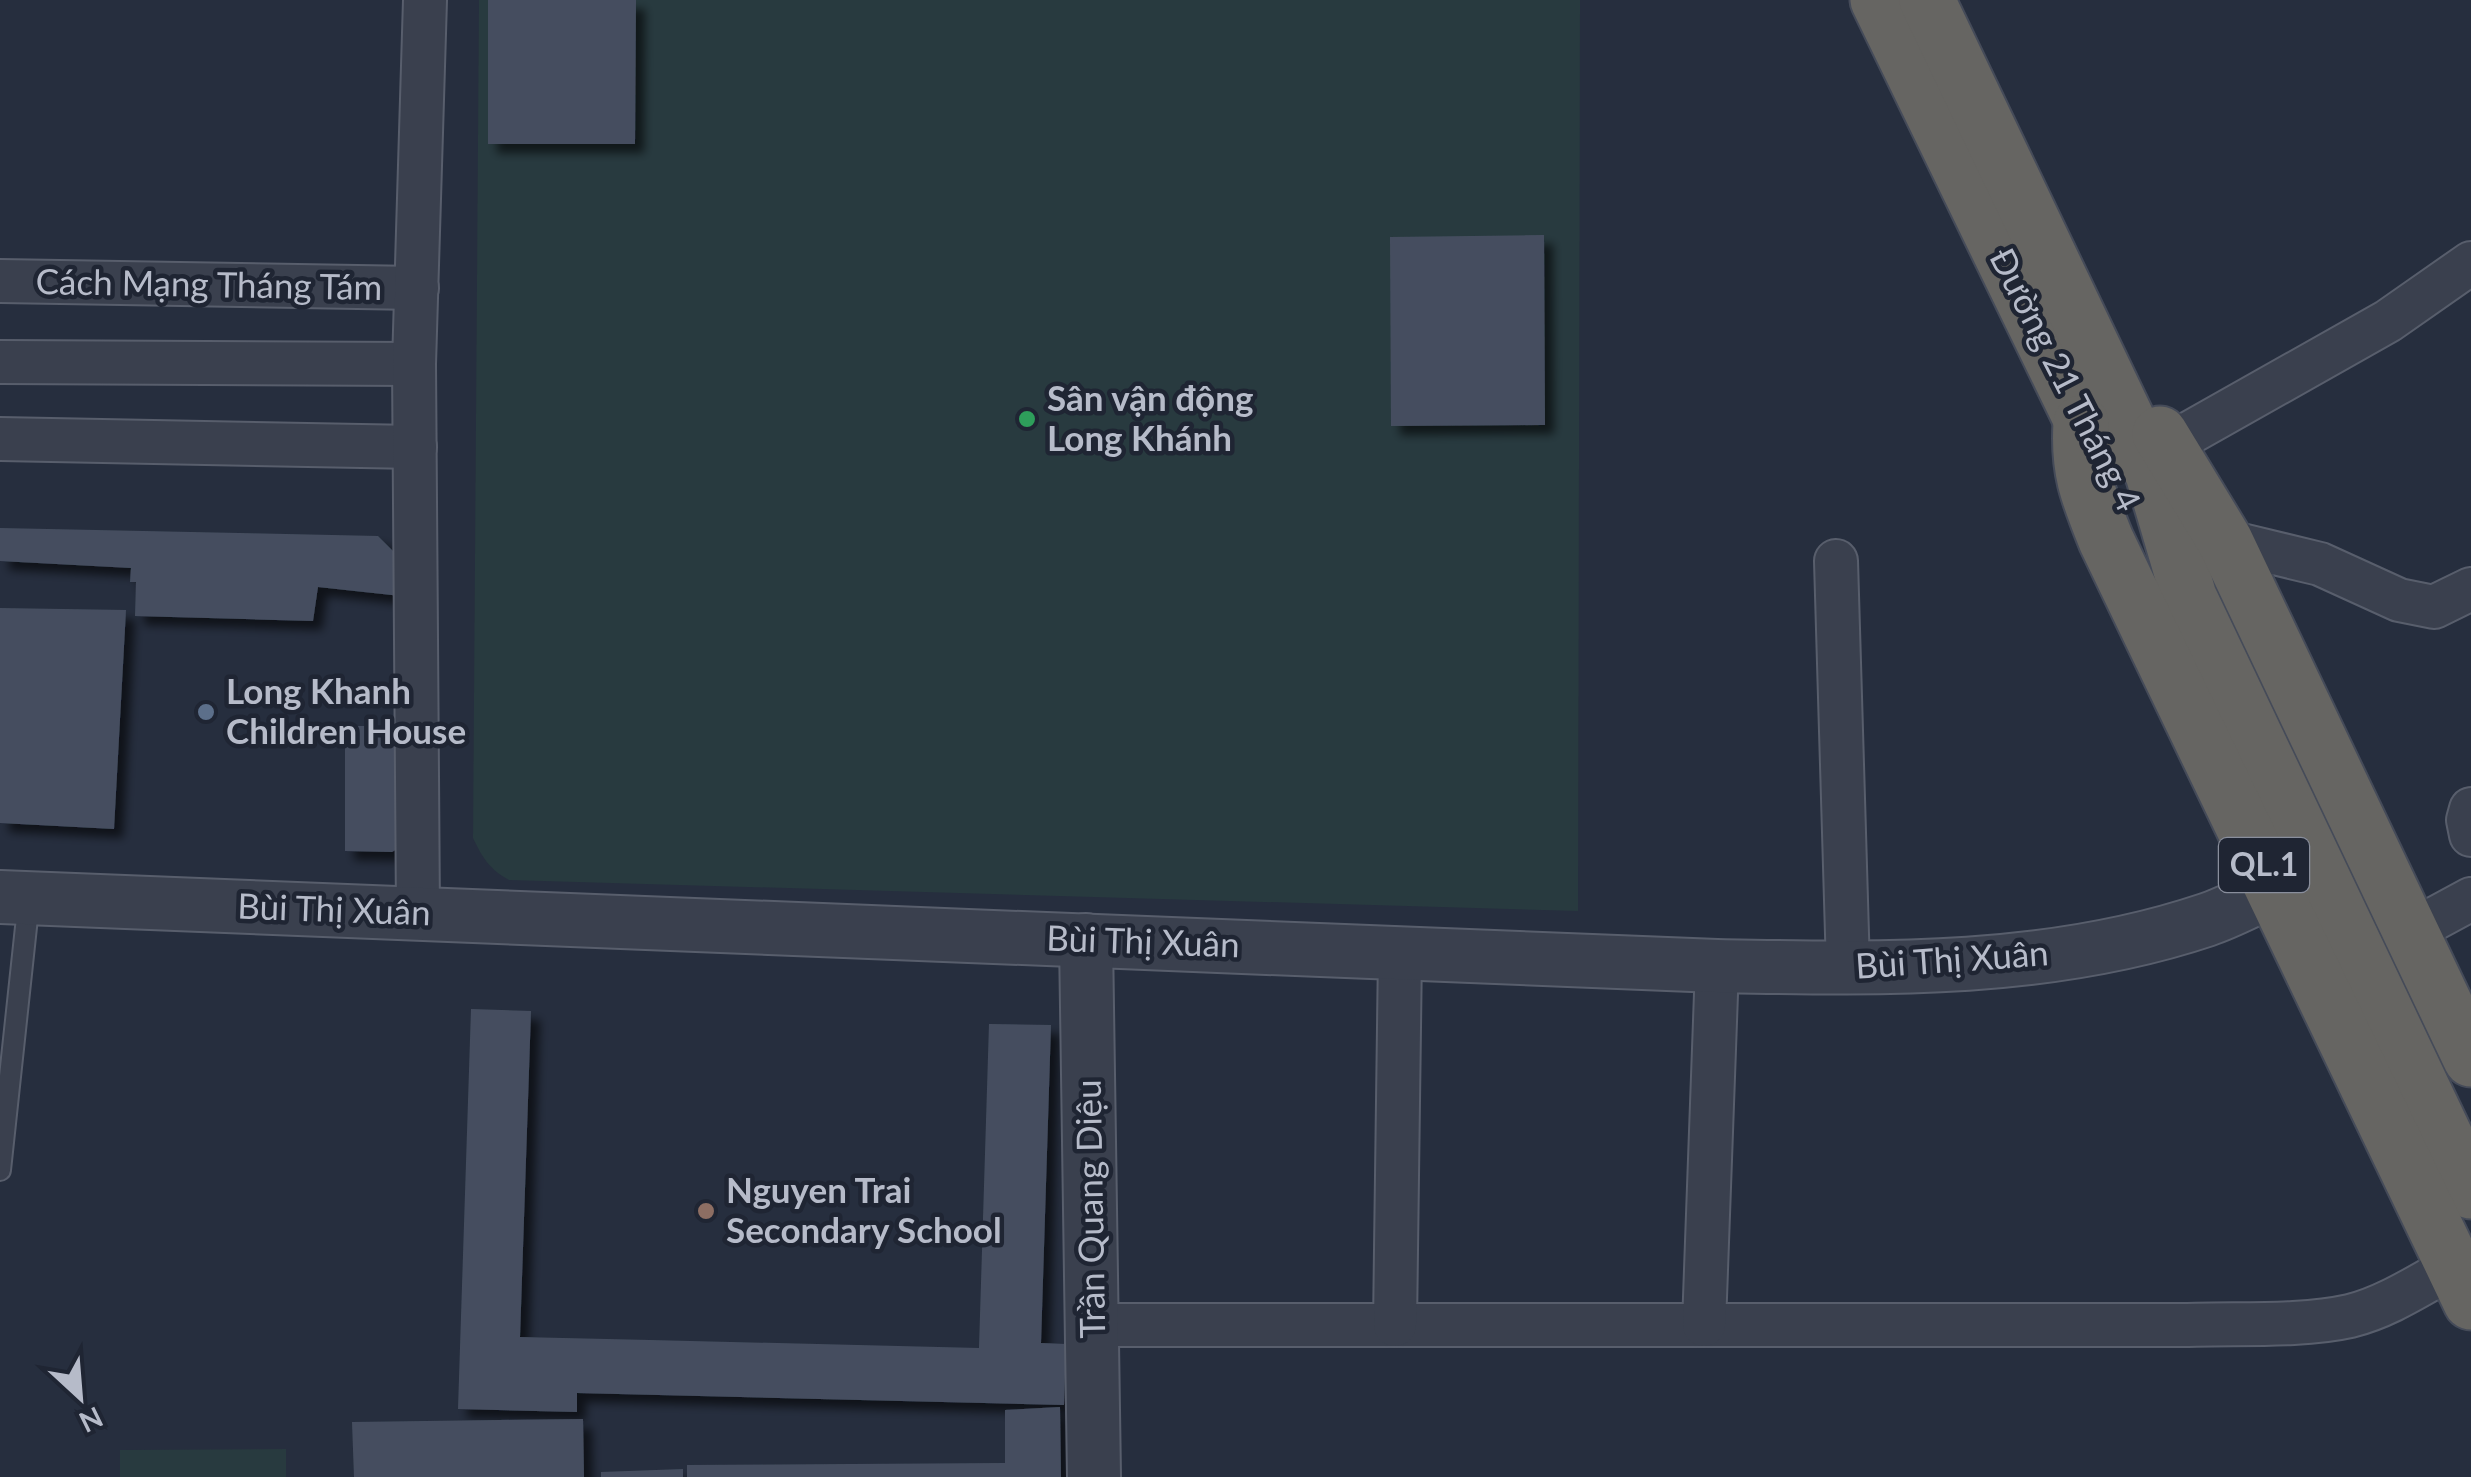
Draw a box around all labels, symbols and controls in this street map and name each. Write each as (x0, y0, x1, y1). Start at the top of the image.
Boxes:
street label: Đường 21 Tháng 4 (1982, 241, 2151, 518)
street label: Cách Mạng Tháng Tám (35, 259, 383, 307)
place label: Sân vận động Long Khánh (1047, 376, 1253, 458)
marker: Sân vận động Long Khánh (1016, 408, 1038, 430)
place label: Long Khanh Children House (226, 669, 466, 751)
marker: Long Khanh Children House (195, 701, 217, 723)
road number: QL.1 (2219, 838, 2309, 892)
street label: Bùi Thị Xuân (237, 884, 431, 932)
street label: Bùi Thị Xuân (1046, 916, 1240, 964)
street label: Bùi Thị Xuân (1854, 930, 2050, 986)
street label: Trần Quang Diệu (1066, 1079, 1112, 1339)
place label: Nguyen Trai Secondary School (726, 1168, 1002, 1250)
marker: Nguyen Trai Secondary School (695, 1200, 717, 1222)
north arrow (30, 1347, 130, 1447)
text: N (74, 1400, 109, 1440)

